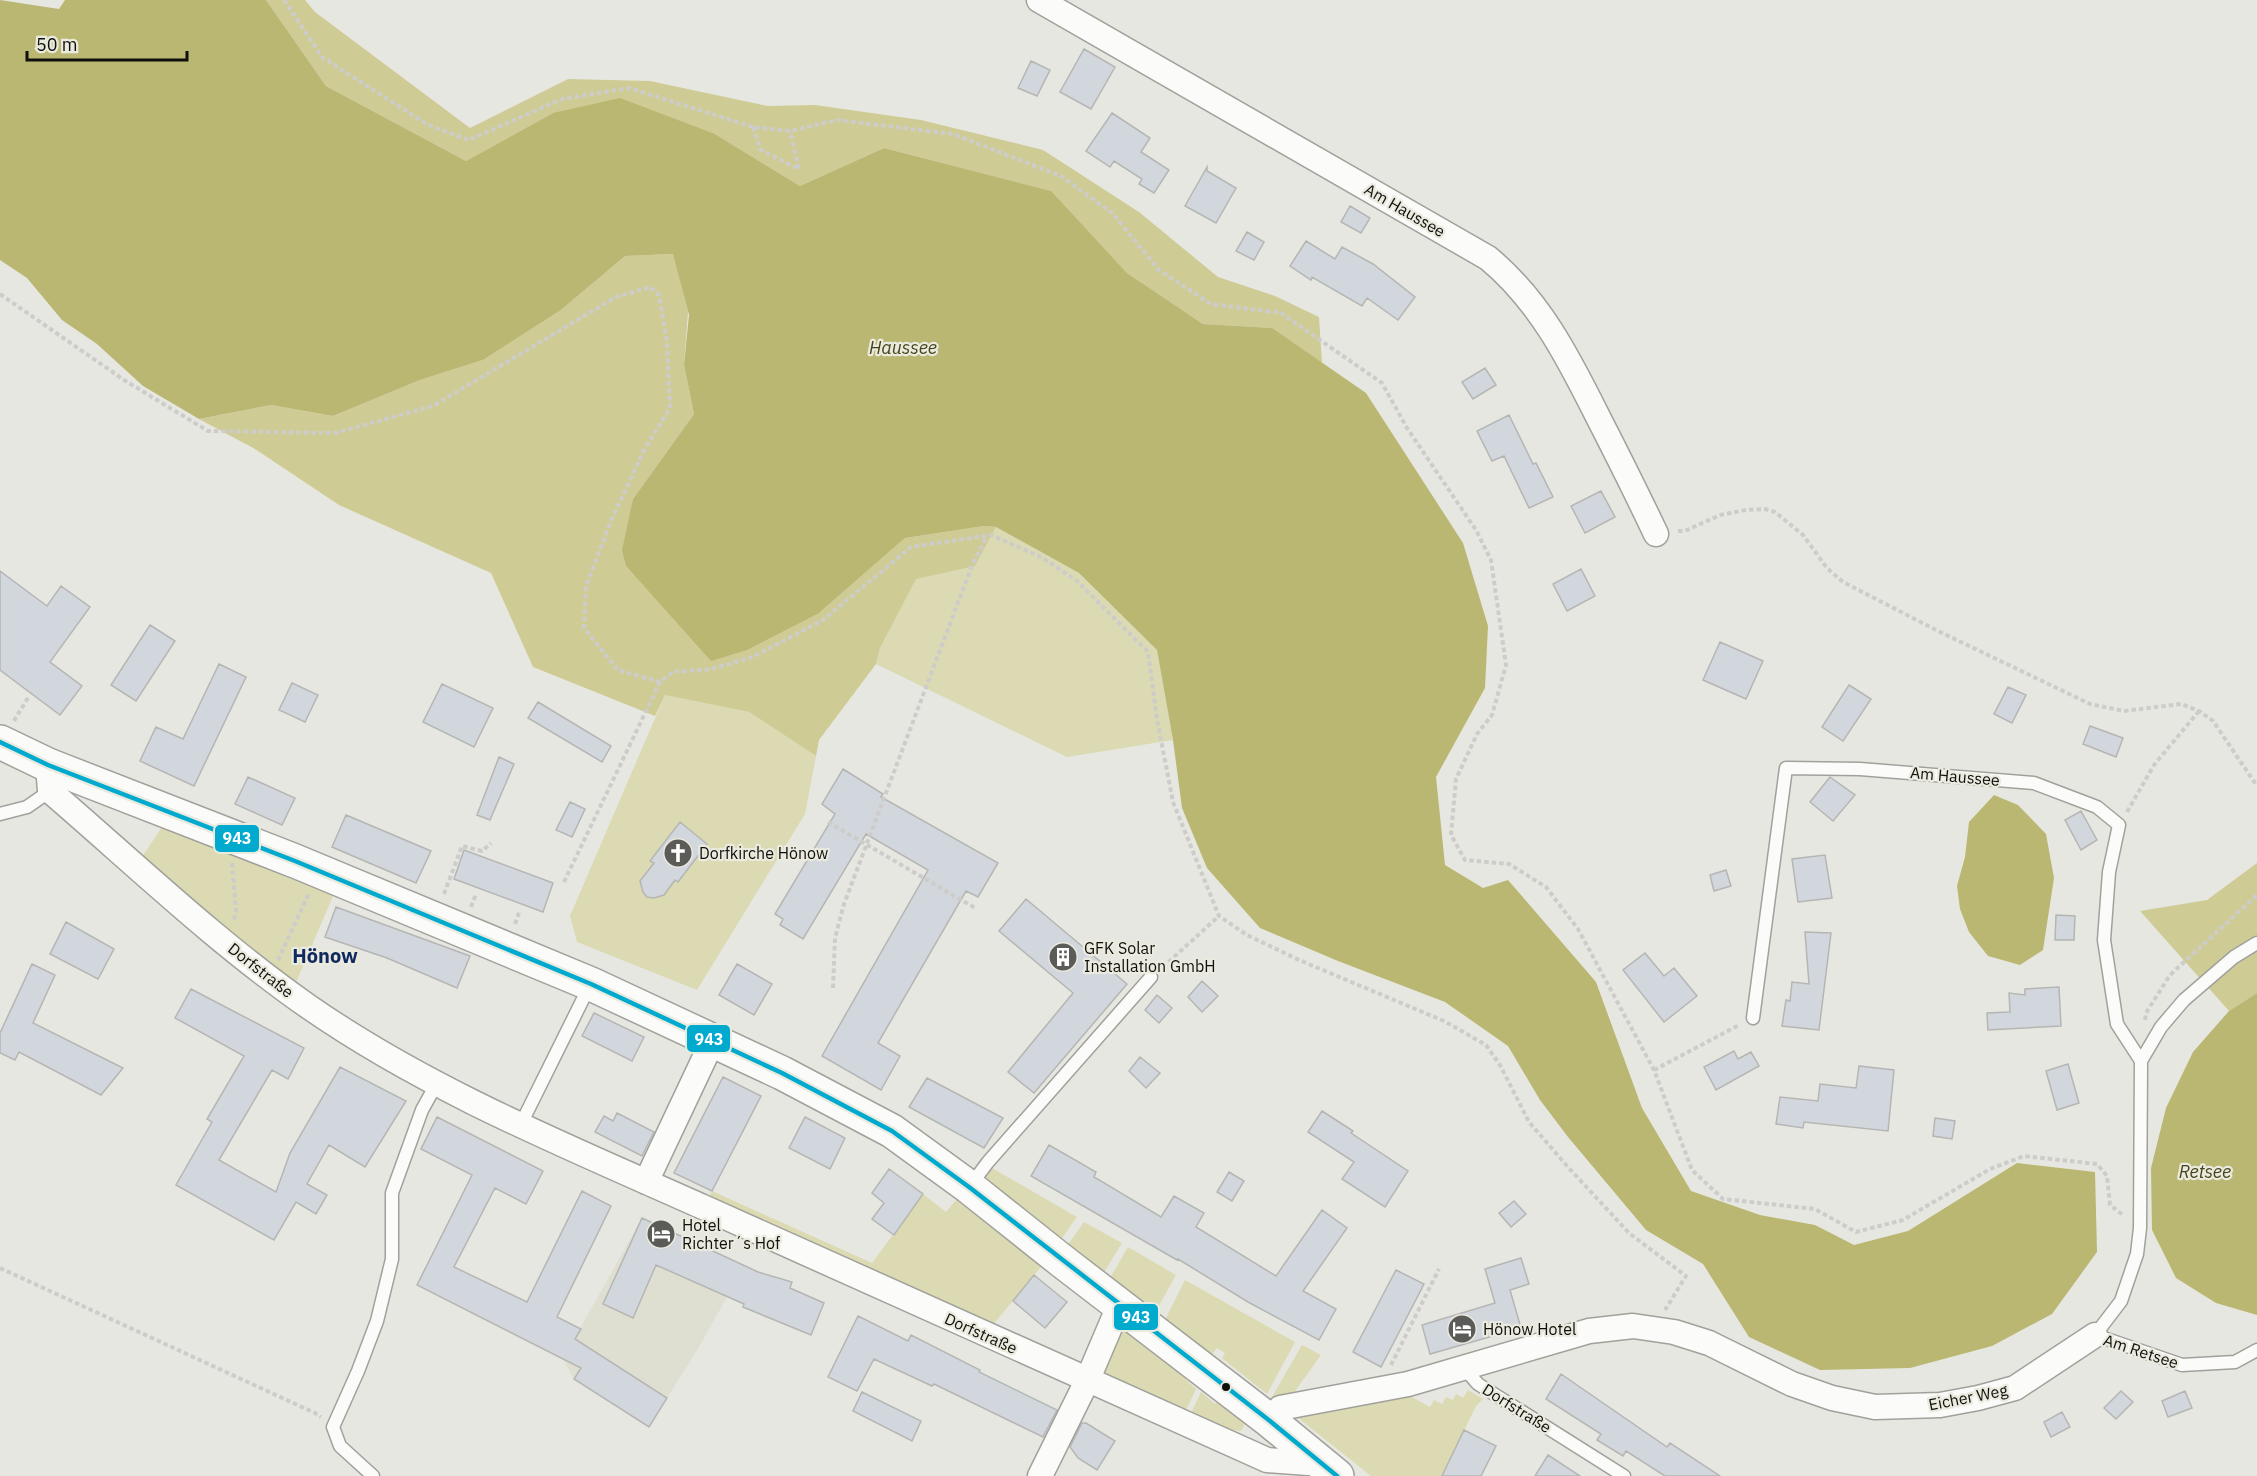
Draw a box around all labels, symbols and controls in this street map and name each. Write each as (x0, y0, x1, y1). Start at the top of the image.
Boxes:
scale bar (27, 24, 188, 62)
text: 50 m (36, 33, 78, 56)
street label: Am Haussee (1361, 179, 1449, 241)
water label: Haussee (869, 336, 937, 359)
street label: Am Haussee (1909, 762, 2001, 790)
line badge: 943 (214, 824, 260, 853)
text: 943 (223, 828, 251, 848)
church icon: Dorfkirche Hönow (662, 837, 694, 869)
place label: Dorfkirche Hönow (699, 843, 828, 863)
street label: Dorfstraße (224, 938, 298, 1002)
place label: GFK Solar Installation GmbH (1084, 938, 1216, 976)
building icon: GFK Solar Installation GmbH (1047, 941, 1079, 973)
district label: Hönow (292, 942, 358, 969)
line badge: 943 (686, 1024, 731, 1053)
text: 943 (695, 1029, 723, 1049)
water label: Retsee (2179, 1160, 2231, 1183)
place label: Hotel Richter´s Hof (682, 1215, 780, 1253)
hotel icon: Hotel Richter´s Hof (645, 1218, 677, 1250)
line badge: 943 (1113, 1303, 1159, 1331)
text: 943 (1122, 1307, 1150, 1327)
street label: Dorfstraße (942, 1308, 1021, 1358)
hotel icon: Hönow Hotel (1446, 1313, 1478, 1345)
place label: Hönow Hotel (1483, 1319, 1576, 1339)
street label: Am Retsee (2101, 1329, 2181, 1373)
street label: Dorfstraße (1479, 1379, 1555, 1437)
street label: Eicher Weg (1927, 1379, 2010, 1414)
unlabelled marker (1220, 1381, 1232, 1393)

